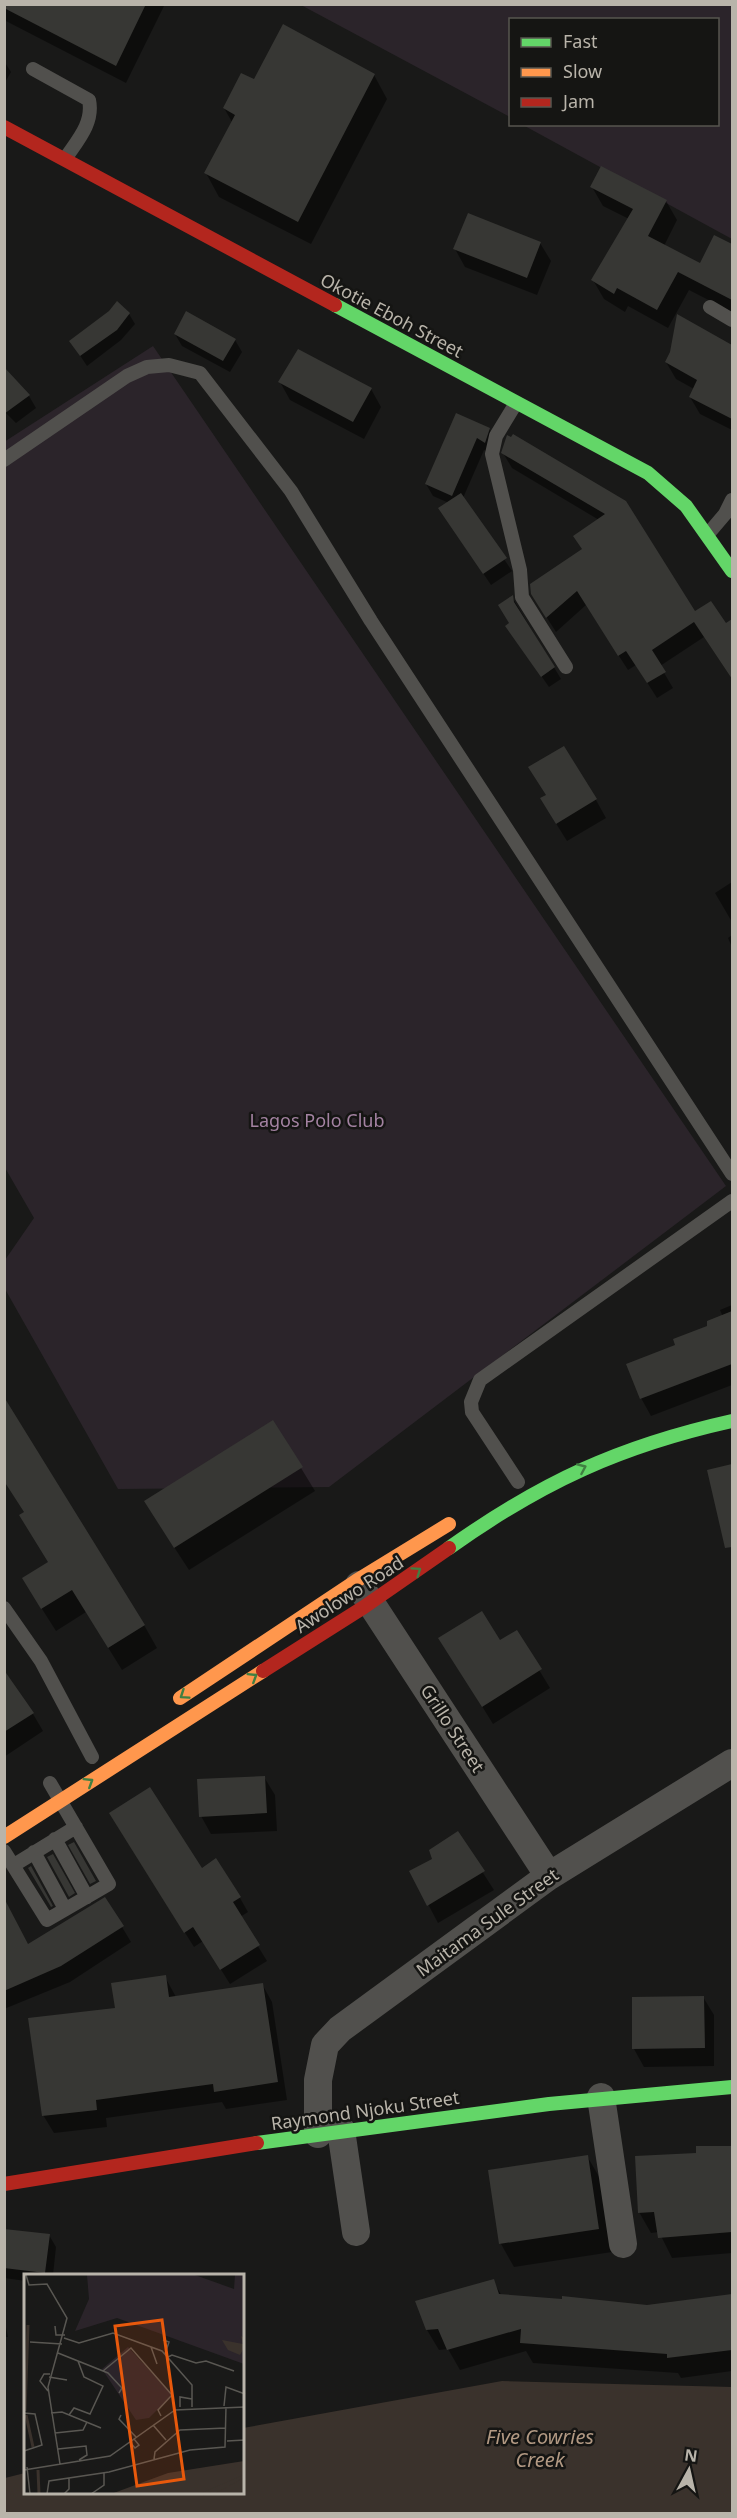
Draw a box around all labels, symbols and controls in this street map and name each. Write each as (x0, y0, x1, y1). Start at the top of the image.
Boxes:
legend (509, 18, 719, 126)
text: Fast (563, 29, 598, 53)
text: Slow (563, 59, 602, 83)
text: Jam (561, 89, 595, 113)
street label: Okotie Eboh Street (316, 267, 468, 363)
park label: Lagos Polo Club (250, 1108, 385, 1132)
one-way arrow (576, 1464, 587, 1476)
street label: Awolowo Road (290, 1550, 408, 1638)
one-way arrow (410, 1567, 421, 1578)
one-way arrow (247, 1674, 258, 1685)
street label: Grillo Street (416, 1679, 491, 1777)
one-way arrow (180, 1688, 191, 1699)
one-way arrow (83, 1777, 93, 1789)
street label: Maitama Sule Street (411, 1862, 563, 1982)
street label: Raymond Njoku Street (269, 2085, 461, 2135)
inset map (24, 2274, 244, 2494)
water label: Five Cowries Creek (486, 2423, 594, 2473)
north arrow (659, 2440, 719, 2500)
text: N (683, 2443, 699, 2467)

